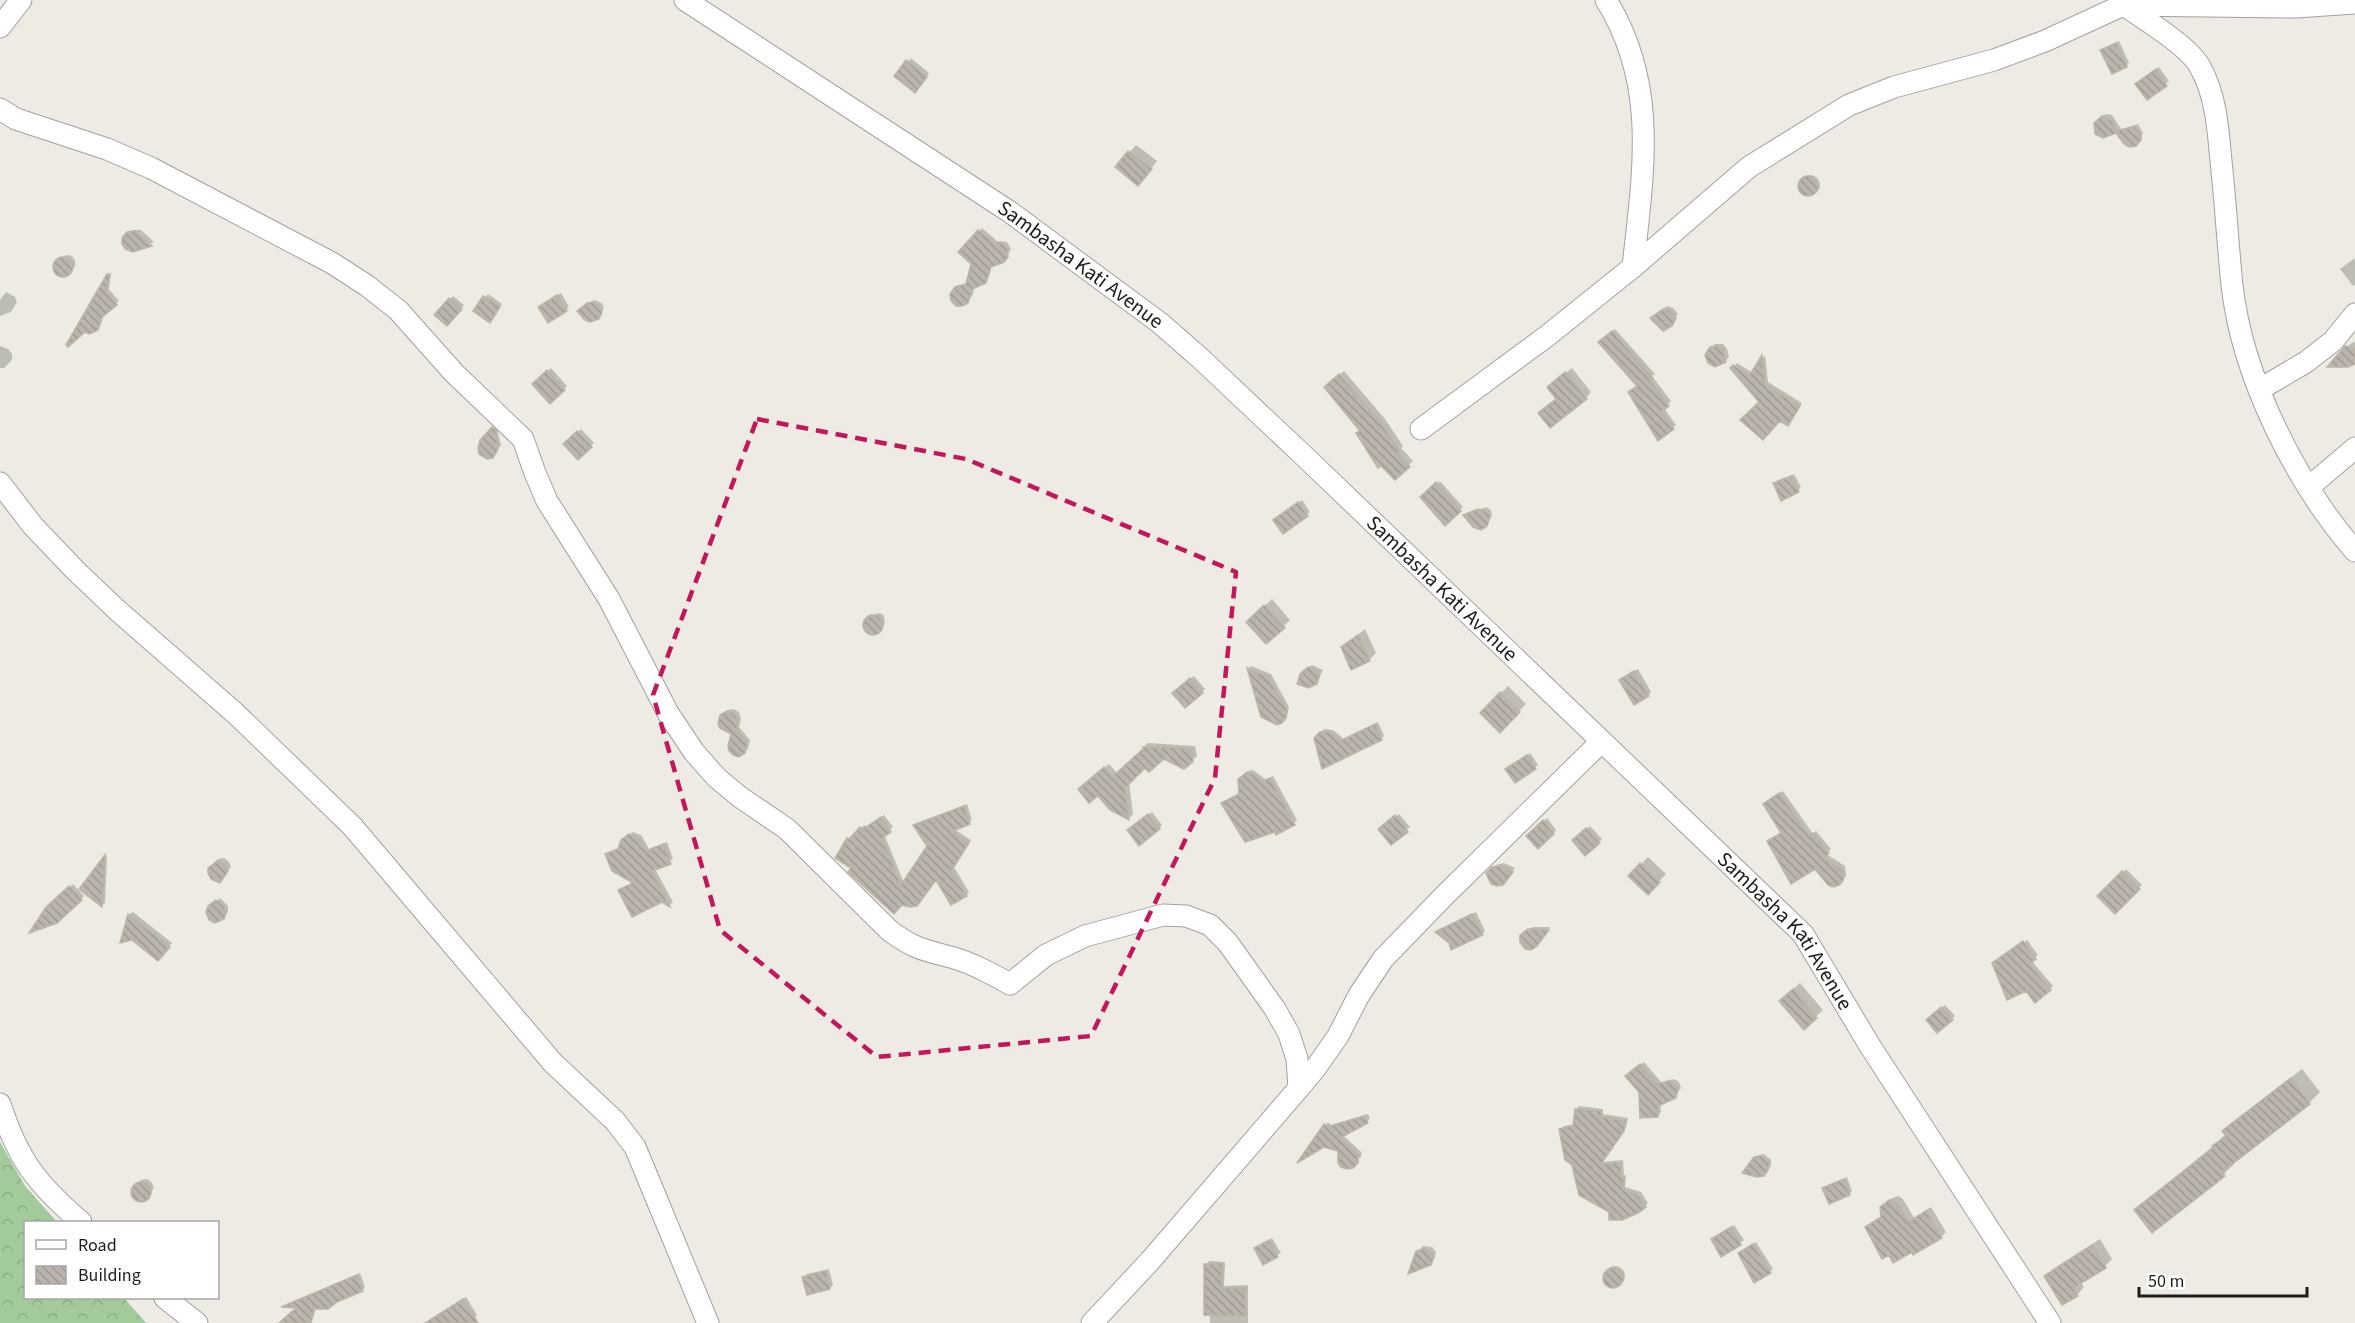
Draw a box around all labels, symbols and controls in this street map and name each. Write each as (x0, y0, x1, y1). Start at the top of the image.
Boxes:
street label: Sambasha Kati Avenue (992, 193, 1170, 336)
street label: Sambasha Kati Avenue (1360, 508, 1525, 668)
street label: Sambasha Kati Avenue (1711, 845, 1860, 1016)
legend (24, 1221, 219, 1299)
text: Road (78, 1233, 117, 1258)
scale bar (2139, 1260, 2307, 1298)
text: Building (78, 1263, 141, 1288)
text: 50 m (2148, 1269, 2184, 1294)

